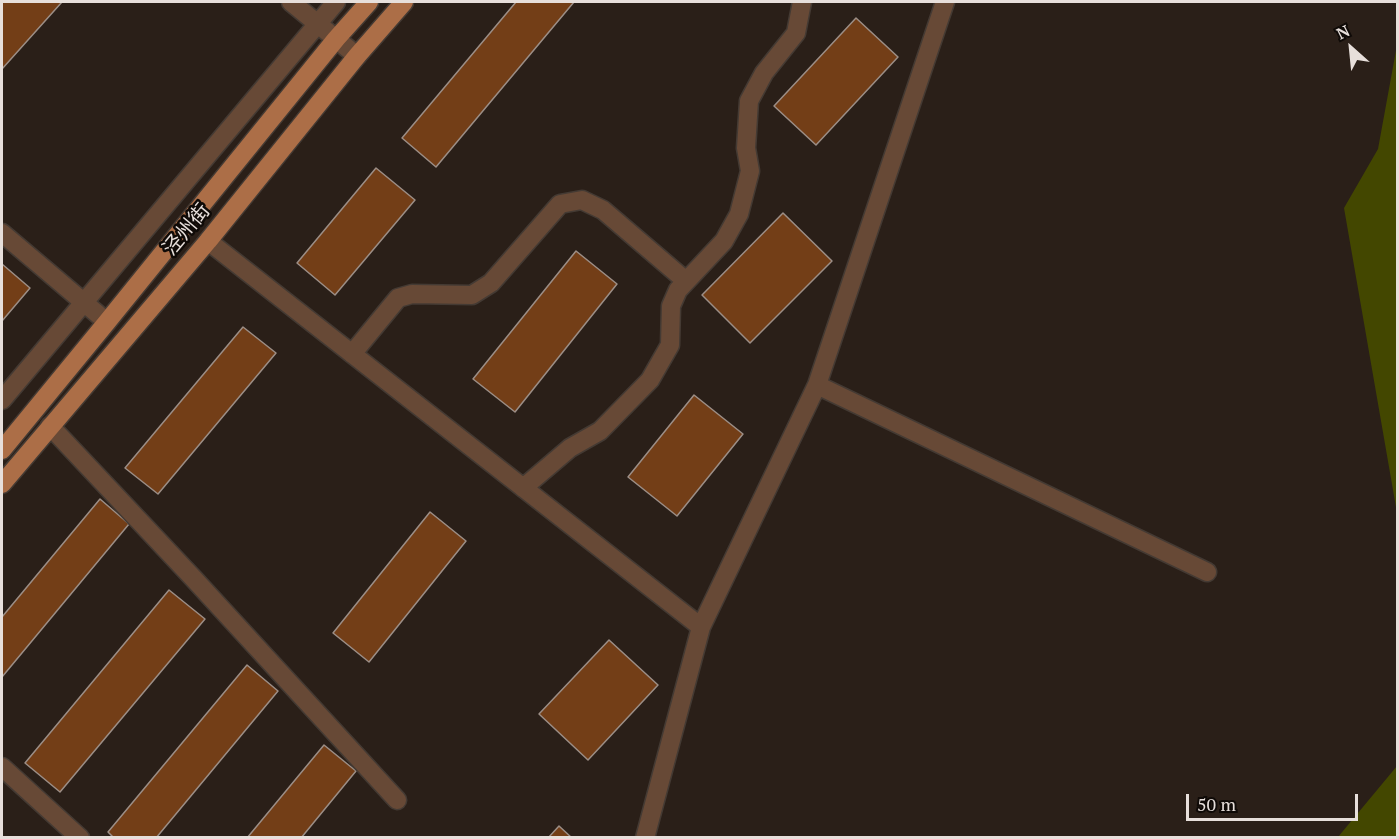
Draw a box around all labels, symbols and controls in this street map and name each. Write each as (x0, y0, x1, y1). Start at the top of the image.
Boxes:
north arrow (1321, 18, 1381, 78)
text: N (1332, 19, 1353, 45)
street label: 泾州街 (159, 199, 215, 261)
scale bar (1189, 782, 1362, 820)
text: 50 m (1197, 792, 1236, 816)

